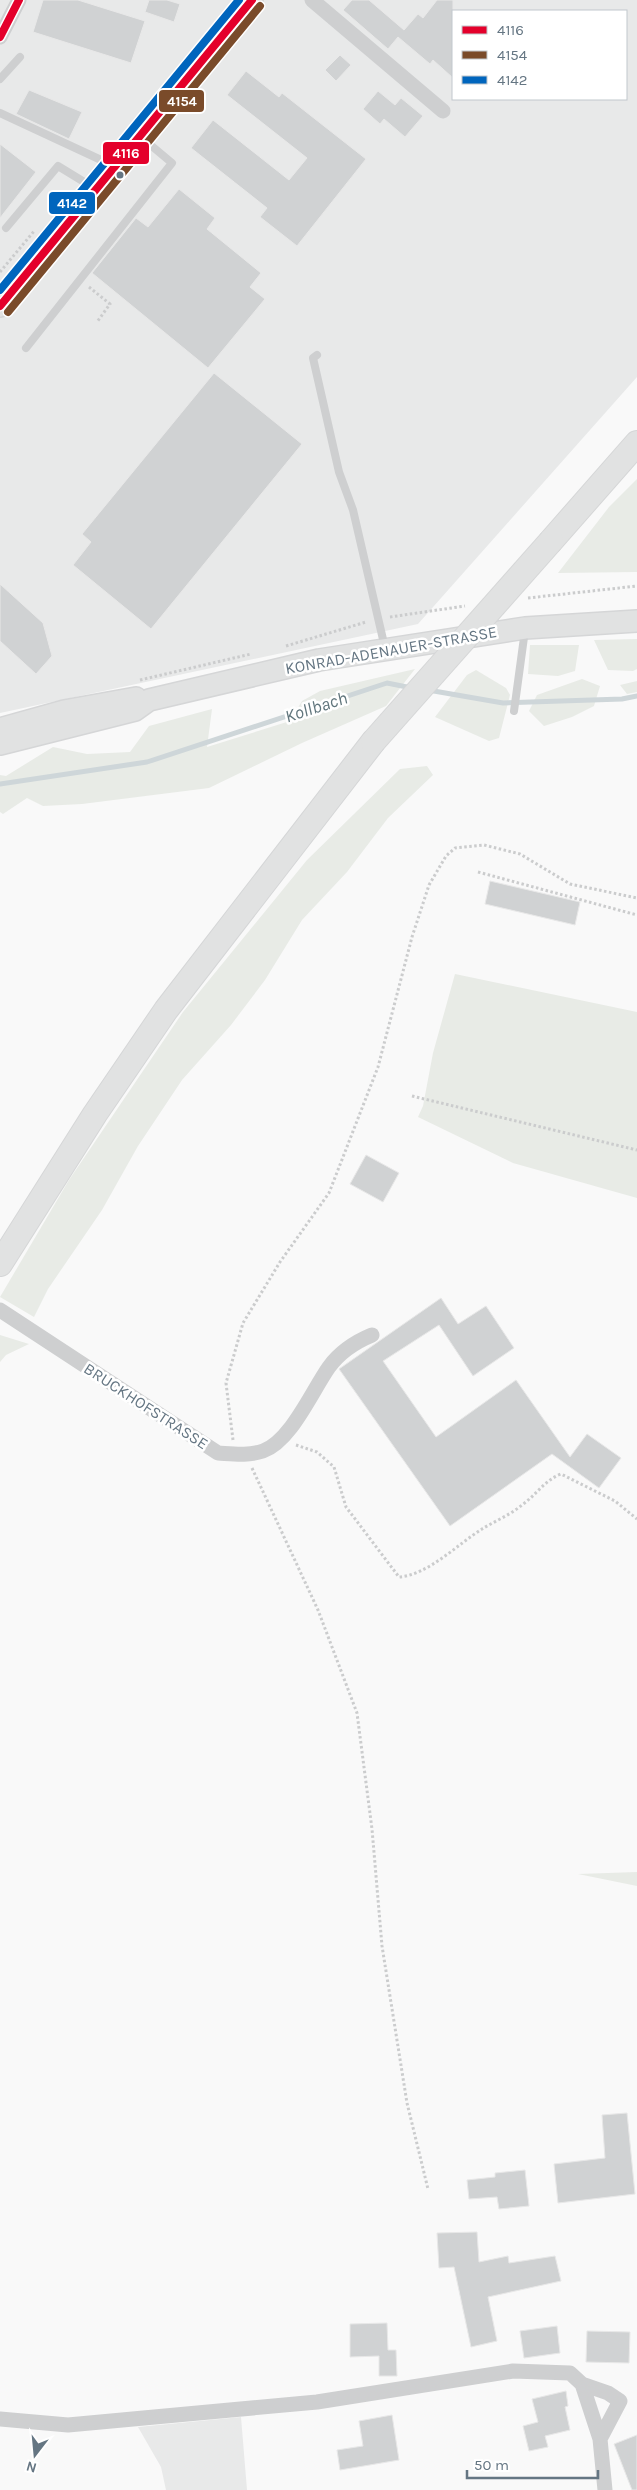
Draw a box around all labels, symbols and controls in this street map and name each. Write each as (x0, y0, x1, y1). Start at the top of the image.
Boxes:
legend (452, 10, 627, 100)
text: 4116 (497, 21, 524, 39)
text: 4154 (497, 46, 528, 64)
text: 4142 (497, 71, 527, 89)
line badge: 4154 (158, 89, 205, 113)
text: 4154 (167, 93, 198, 110)
line badge: 4116 (102, 141, 150, 165)
text: 4116 (113, 145, 139, 162)
unlabelled marker (115, 170, 125, 180)
line badge: 4142 (48, 191, 96, 215)
text: 4142 (57, 195, 87, 212)
street label: KONRAD-ADENAUER-STRASSE (284, 622, 498, 678)
water label: Kollbach (282, 687, 350, 727)
street label: BRUCKHOFSTRASSE (80, 1359, 212, 1453)
north arrow (10, 2430, 60, 2480)
scale bar (467, 2448, 598, 2480)
text: 50 m (474, 2456, 509, 2474)
text: N (24, 2457, 39, 2477)

